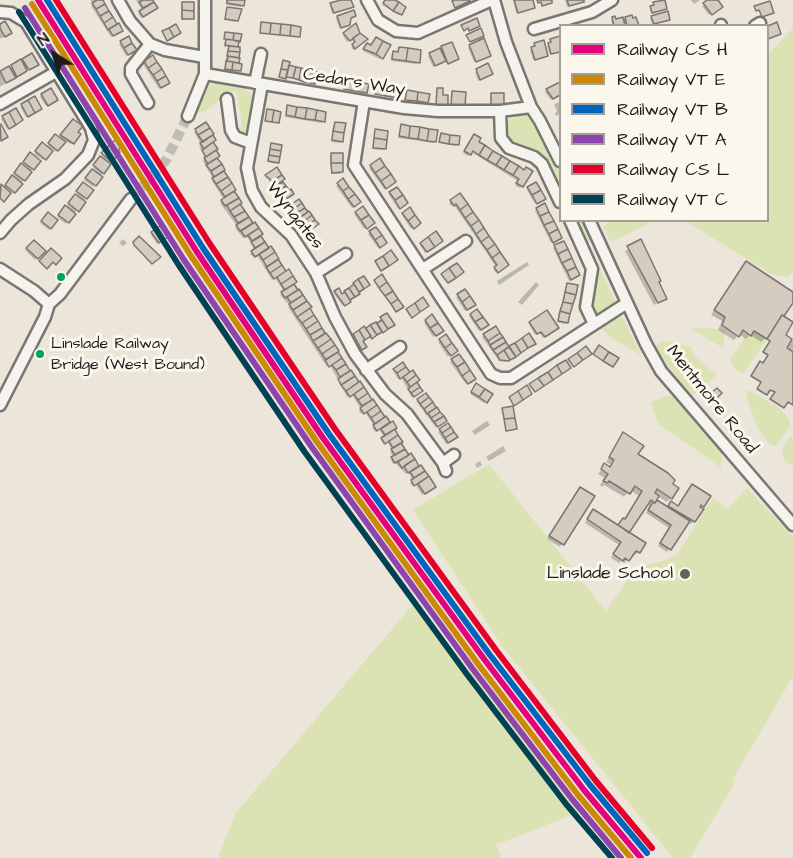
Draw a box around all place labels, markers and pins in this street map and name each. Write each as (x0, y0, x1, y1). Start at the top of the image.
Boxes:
unlabelled marker (55, 271, 67, 283)
place label: Linslade Railway Bridge (West Bound) (51, 335, 205, 373)
marker: Linslade Railway Bridge (West Bound) (34, 348, 46, 360)
place label: Linslade School (547, 563, 673, 585)
marker: Linslade School (678, 567, 692, 581)

